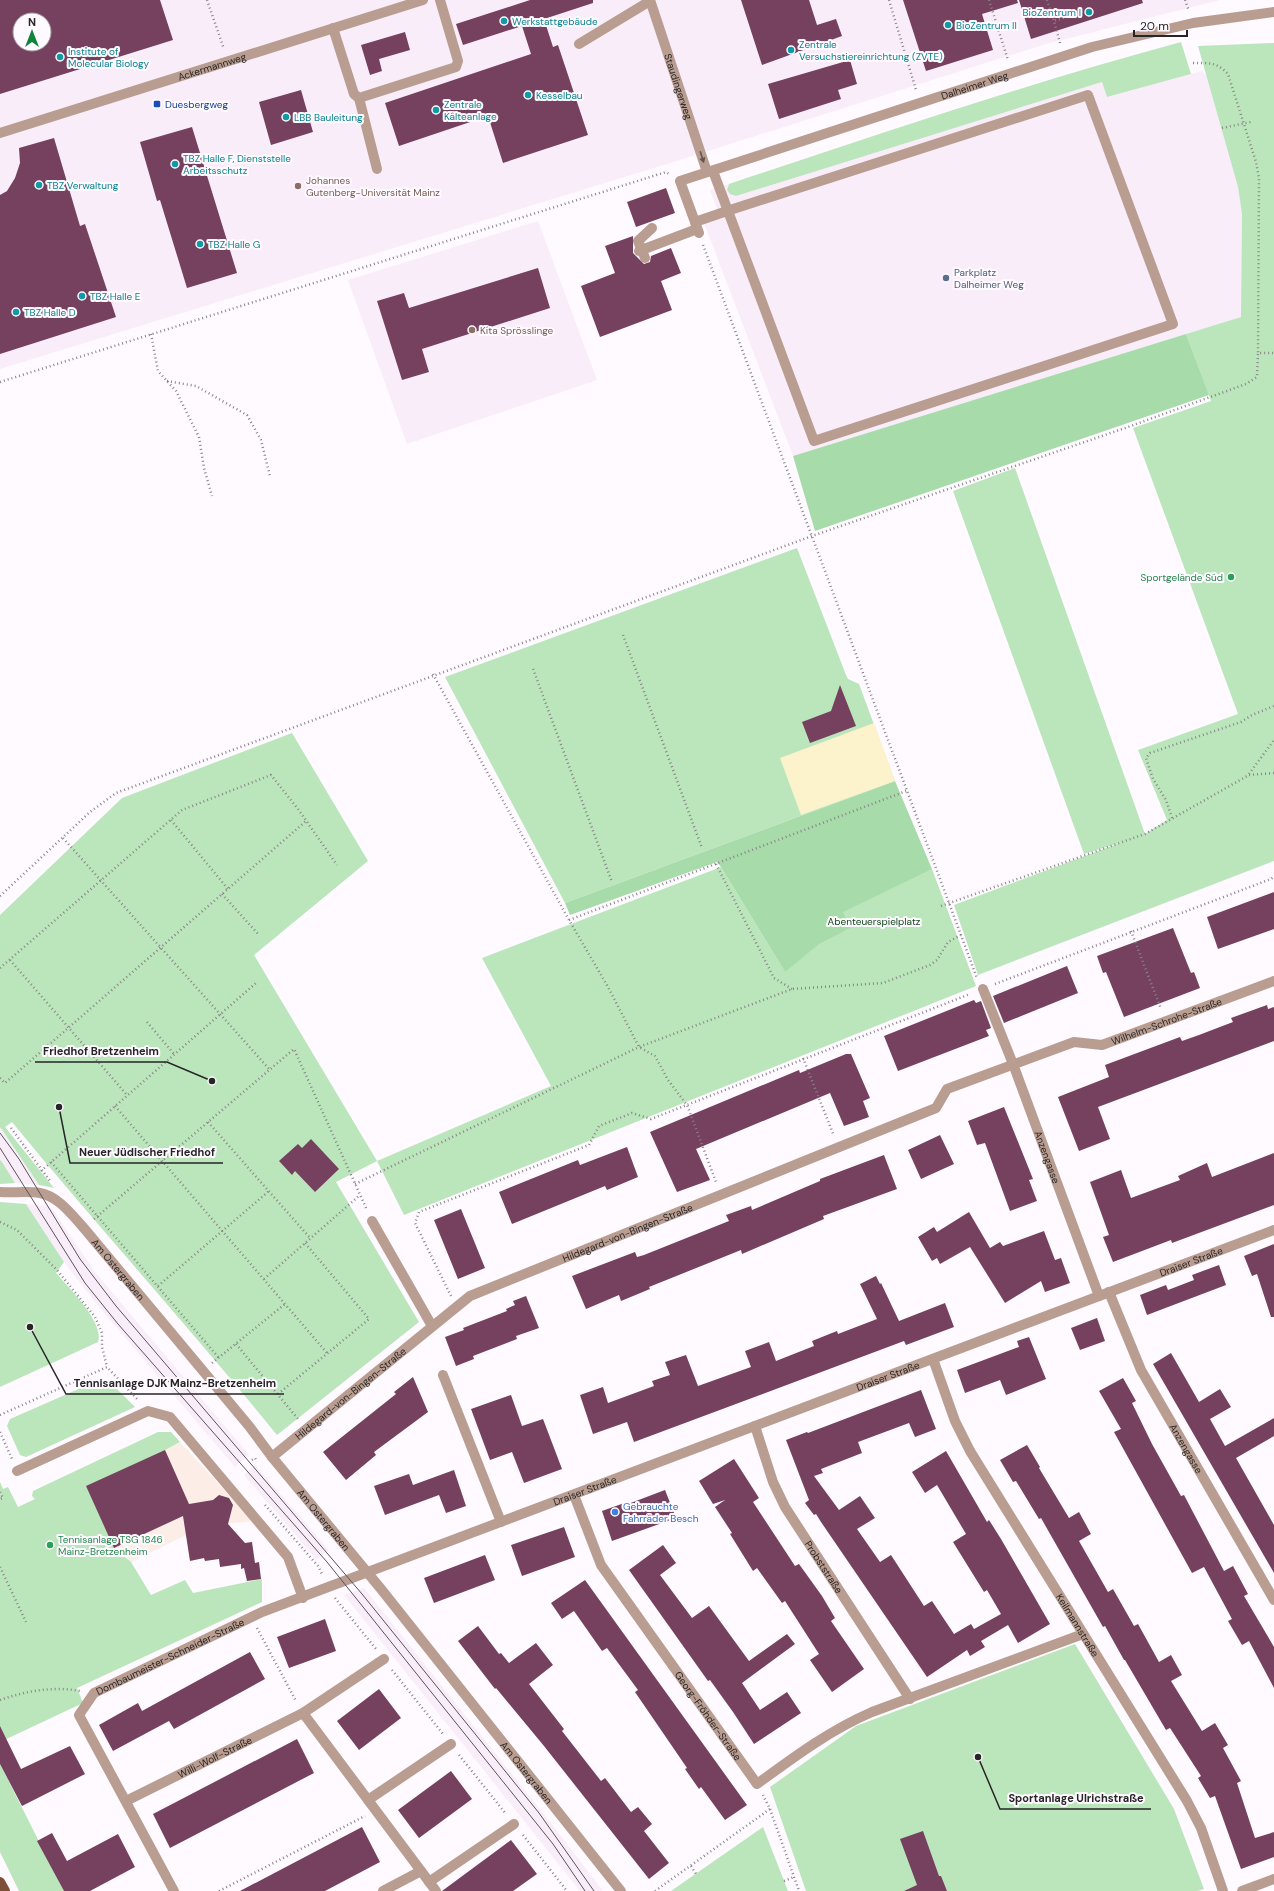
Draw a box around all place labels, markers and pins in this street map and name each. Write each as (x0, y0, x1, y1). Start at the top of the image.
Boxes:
place label: BioZentrum I (1023, 6, 1081, 19)
marker: BioZentrum I (1084, 7, 1094, 17)
place label: Werkstattgebäude (512, 15, 598, 28)
marker: Werkstattgebäude (499, 16, 509, 26)
place label: BioZentrum II (956, 19, 1017, 32)
marker: BioZentrum II (943, 20, 953, 30)
place label: Zentrale Versuchstiereinrichtung (ZVTE) (799, 38, 943, 63)
place label: Institute of Molecular Biology (68, 45, 150, 70)
marker: Zentrale Versuchstiereinrichtung (ZVTE) (786, 45, 796, 55)
marker: Institute of Molecular Biology (55, 52, 65, 62)
place label: Kesselbau (536, 89, 583, 102)
marker: Kesselbau (523, 90, 533, 100)
place label: Duesbergweg (165, 98, 228, 111)
place label: Zentrale Kälteanlage (444, 98, 497, 123)
marker: Duesbergweg (152, 99, 162, 109)
marker: Zentrale Kälteanlage (431, 105, 441, 115)
place label: LBB Bauleitung (294, 111, 363, 124)
marker: LBB Bauleitung (281, 112, 291, 122)
place label: TBZ Halle F, Dienststelle Arbeitsschutz (183, 152, 291, 177)
marker: TBZ Halle F, Dienststelle Arbeitsschutz (170, 159, 180, 169)
place label: Johannes Gutenberg-Universität Mainz (306, 174, 440, 199)
place label: TBZ Verwaltung (47, 179, 119, 192)
marker: TBZ Verwaltung (34, 180, 44, 190)
marker: Johannes Gutenberg-Universität Mainz (293, 181, 303, 191)
place label: TBZ Halle G (208, 238, 260, 251)
marker: TBZ Halle G (195, 239, 205, 249)
place label: Parkplatz Dalheimer Weg (954, 266, 1024, 291)
marker: Parkplatz Dalheimer Weg (941, 273, 951, 283)
place label: TBZ Halle E (90, 290, 141, 303)
marker: TBZ Halle E (77, 291, 87, 301)
place label: TBZ Halle D (24, 306, 76, 319)
marker: TBZ Halle D (11, 307, 21, 317)
place label: Kita Sprösslinge (480, 324, 554, 337)
marker: Kita Sprösslinge (467, 325, 477, 335)
place label: Sportgelände Süd (1141, 571, 1223, 584)
marker: Sportgelände Süd (1226, 572, 1236, 582)
callout: Friedhof Bretzenheim (35, 1039, 167, 1062)
callout: Neuer Jüdischer Friedhof (70, 1140, 223, 1163)
callout: Tennisanlage DJK Mainz-Bretzenheim (66, 1371, 284, 1394)
place label: Gebrauchte Fahrräder Besch (623, 1500, 699, 1525)
marker: Gebrauchte Fahrräder Besch (610, 1507, 620, 1517)
place label: Tennisanlage TSG 1846 Mainz-Bretzenheim (58, 1533, 163, 1558)
marker: Tennisanlage TSG 1846 Mainz-Bretzenheim (45, 1540, 55, 1550)
callout: Sportanlage Ulrichstraße (1000, 1786, 1151, 1809)

